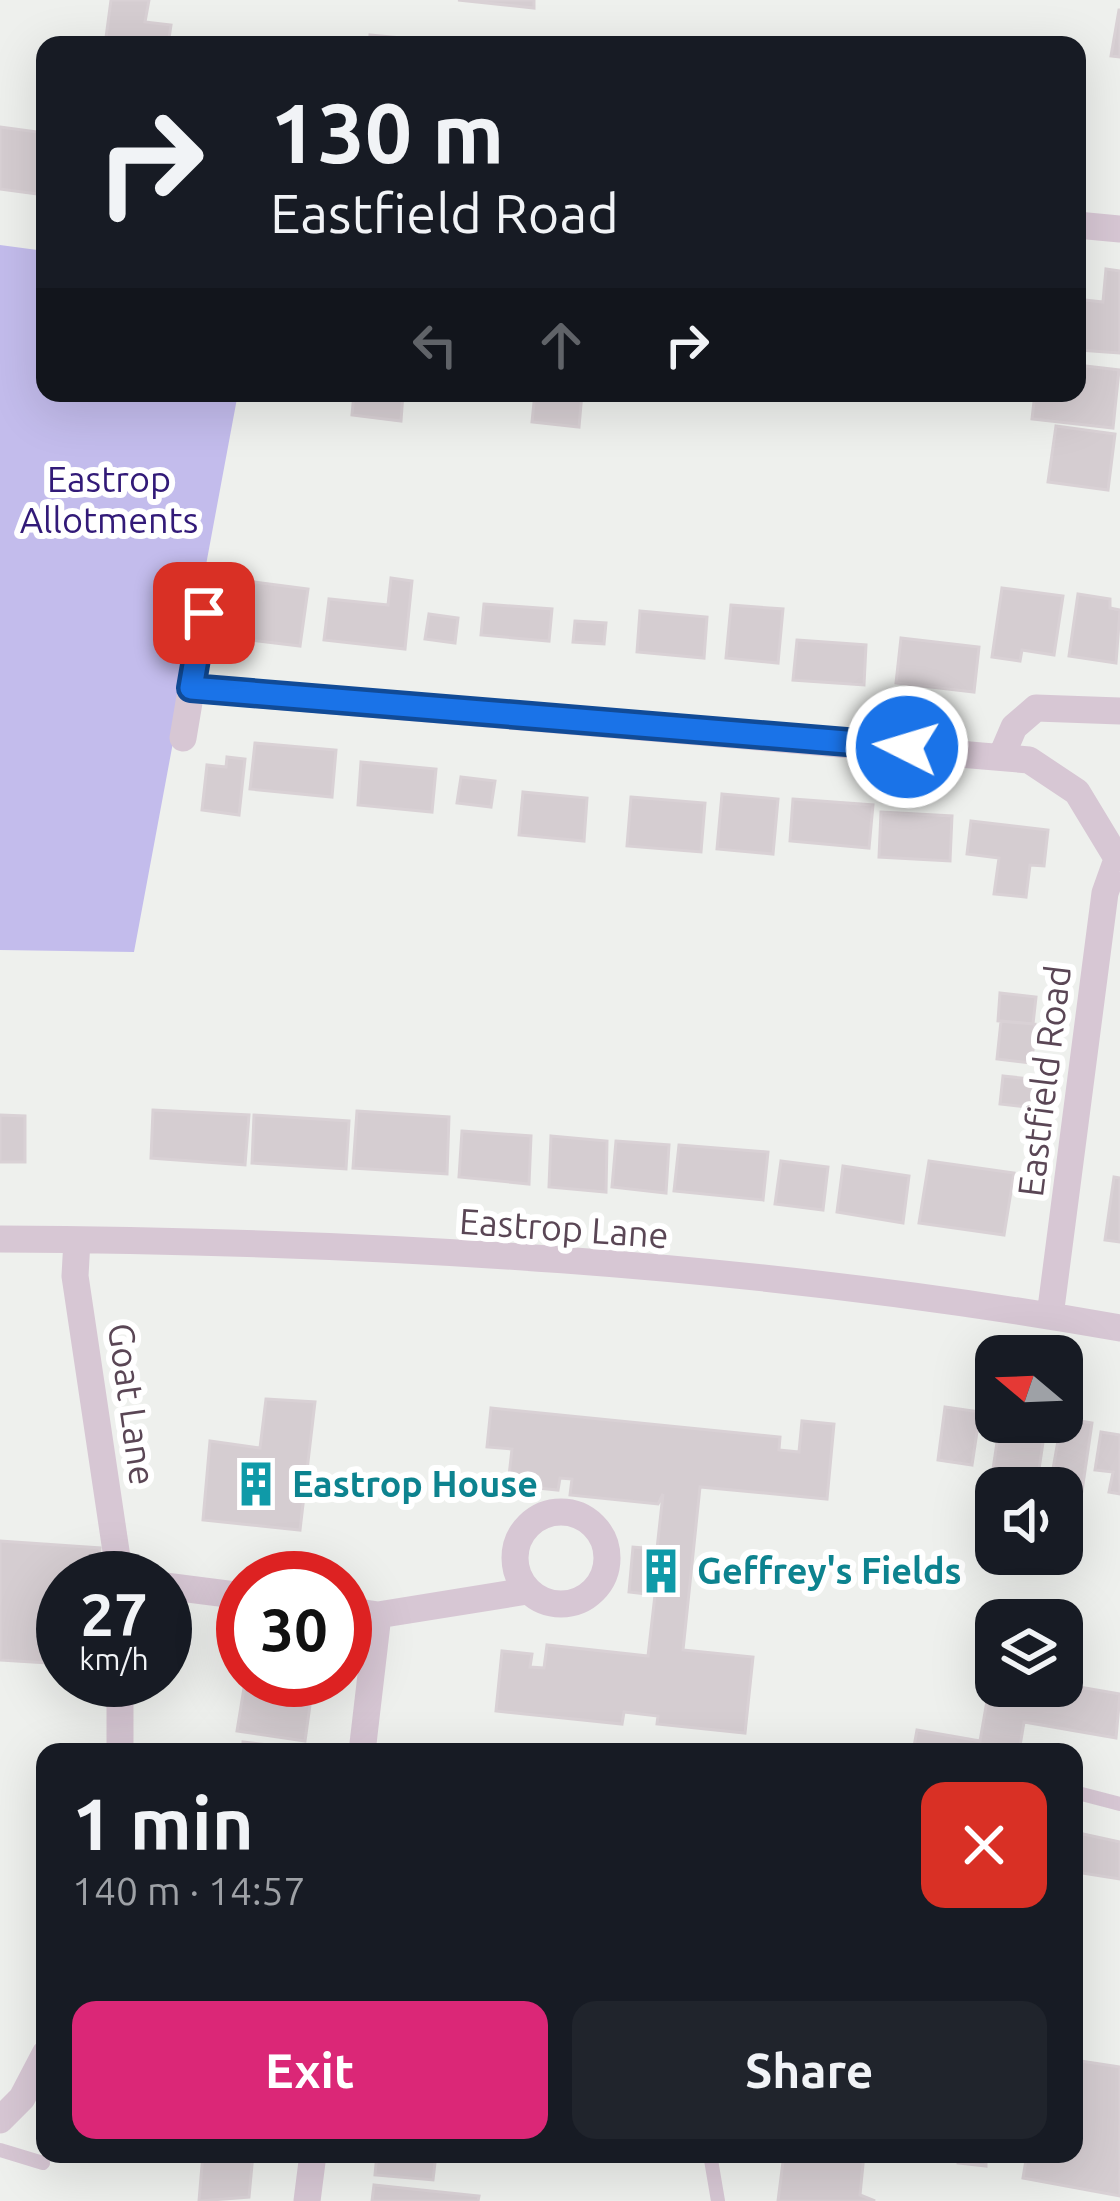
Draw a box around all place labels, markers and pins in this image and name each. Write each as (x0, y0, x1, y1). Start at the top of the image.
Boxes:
pin (153, 562, 255, 664)
building icon: Eastrop House (231, 1459, 281, 1509)
place label: Eastrop House (292, 1463, 538, 1504)
building icon: Geffrey's Fields (636, 1546, 686, 1596)
place label: Geffrey's Fields (697, 1550, 962, 1591)

